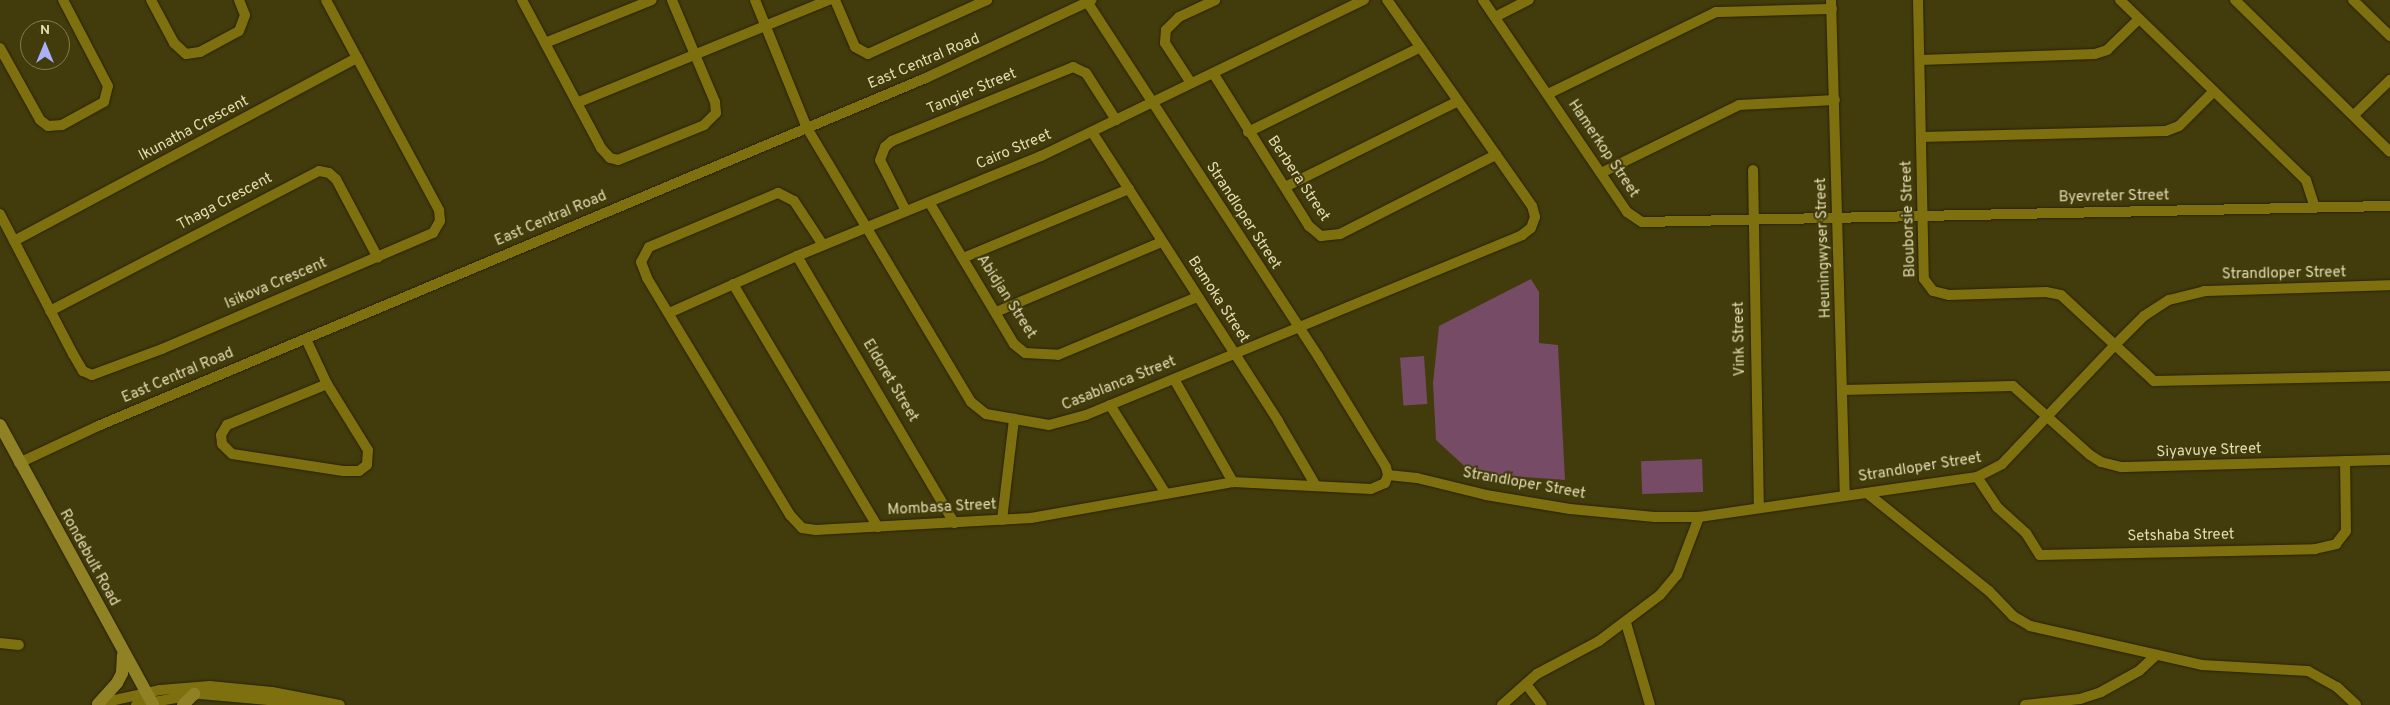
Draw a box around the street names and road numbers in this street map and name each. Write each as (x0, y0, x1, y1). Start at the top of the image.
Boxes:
street label: East Central Road (865, 30, 983, 94)
street label: Tangier Street (924, 65, 1020, 119)
street label: Ikunatha Crescent (136, 92, 252, 166)
street label: Hamerkop Street (1564, 97, 1642, 201)
street label: Cairo Street (974, 126, 1054, 174)
street label: Berbera Street (1263, 133, 1333, 225)
street label: Strandloper Street (1202, 159, 1284, 273)
street label: Blouborsie Street (1898, 160, 1920, 278)
street label: Thaga Crescent (174, 169, 276, 235)
street label: Heuningwyser Street (1813, 177, 1835, 319)
street label: East Central Road (492, 187, 610, 251)
street label: Byevreter Street (2059, 187, 2169, 207)
street label: Abidjan Street (972, 252, 1040, 342)
street label: Bamoka Street (1183, 253, 1253, 347)
street label: Isikova Crescent (222, 254, 330, 314)
street label: Strandloper Street (2222, 264, 2346, 284)
street label: Vink Street (1730, 301, 1750, 377)
street label: Eldoret Street (858, 336, 922, 426)
street label: East Central Road (119, 344, 237, 408)
street label: Casablanca Street (1059, 353, 1179, 415)
street label: Siyavuye Street (2156, 440, 2262, 462)
street label: Strandloper Street (1857, 449, 1983, 487)
street label: Strandloper Street (1461, 464, 1587, 504)
street label: Mombasa Street (887, 496, 997, 520)
street label: Rondebult Road (55, 506, 123, 610)
street label: Setshaba Street (2127, 526, 2235, 546)

